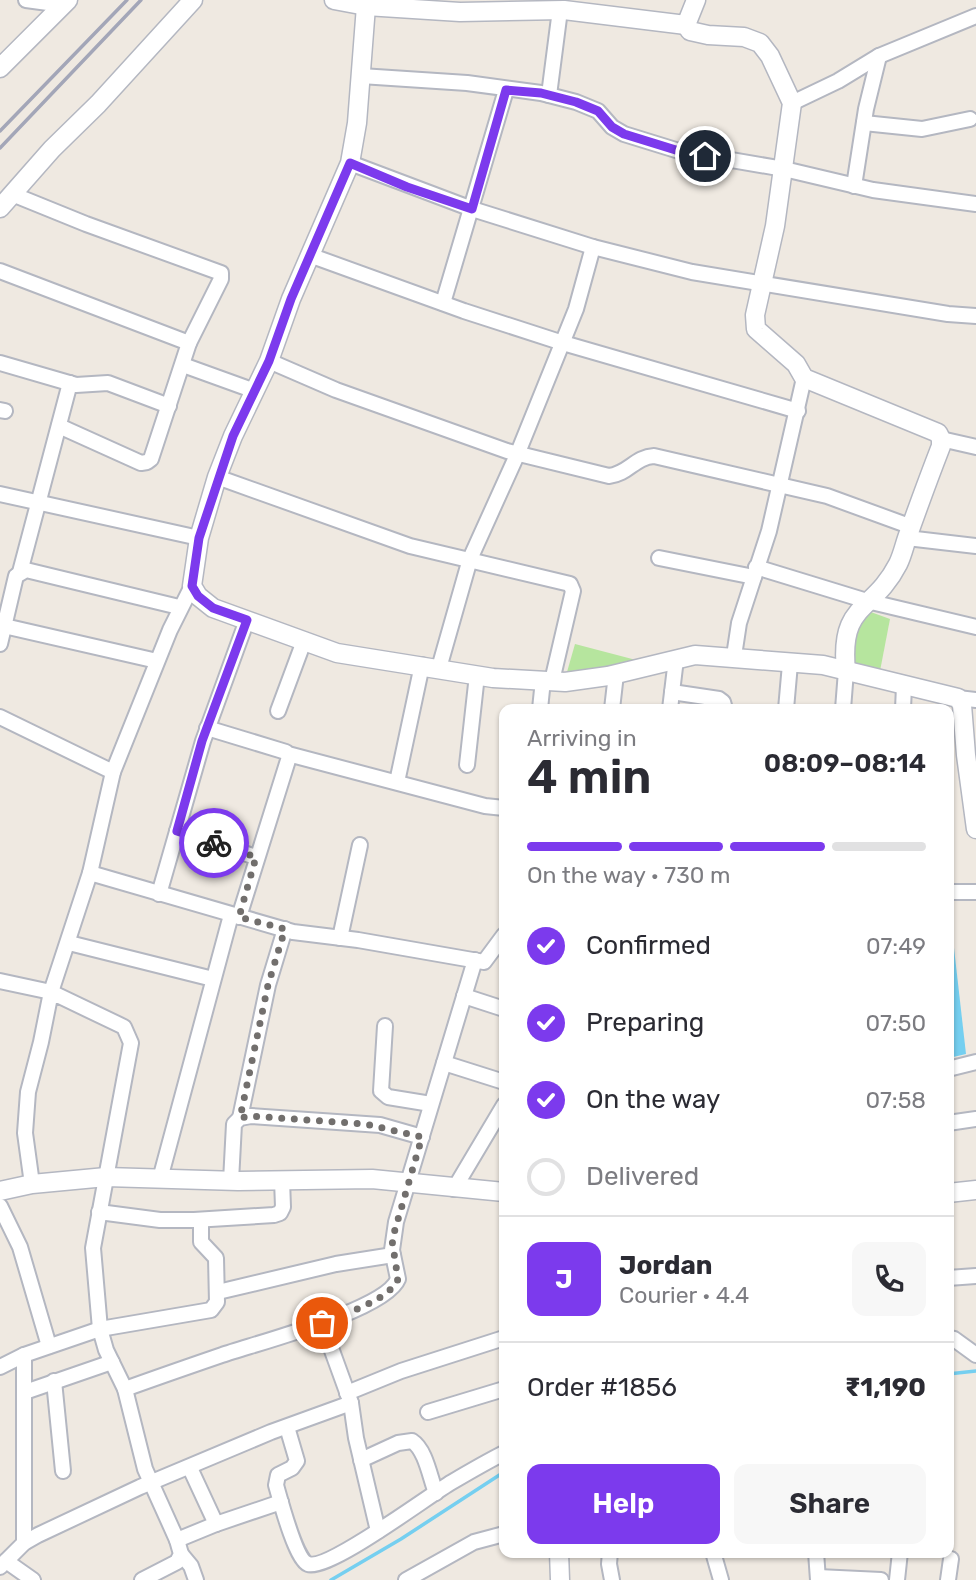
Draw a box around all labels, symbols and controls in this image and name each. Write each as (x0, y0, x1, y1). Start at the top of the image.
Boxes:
pin (675, 126, 735, 186)
icon: home (686, 137, 724, 175)
text: Arriving in (527, 724, 637, 752)
text: 08:09–08:14 (764, 748, 926, 779)
text: 4 min (527, 750, 651, 805)
courier (179, 808, 249, 878)
icon: bike (195, 824, 233, 862)
text: On the way · 730 m (527, 861, 730, 889)
icon: check (527, 927, 565, 965)
text: Confirmed (586, 930, 711, 961)
text: 07:49 (866, 932, 926, 960)
icon: check (527, 1004, 565, 1042)
text: Preparing (586, 1007, 704, 1038)
text: 07:50 (865, 1009, 926, 1037)
icon: check (527, 1081, 565, 1119)
text: On the way (586, 1084, 720, 1115)
text: 07:58 (865, 1086, 926, 1114)
text: Delivered (586, 1161, 699, 1192)
button: phone (852, 1242, 926, 1316)
text: Jordan (619, 1250, 712, 1281)
text: J (555, 1264, 573, 1295)
text: Courier · 4.4 (619, 1281, 749, 1309)
pin (292, 1293, 352, 1353)
icon: bag (303, 1304, 341, 1342)
text: Order #1856 (527, 1372, 677, 1403)
text: ₹1,190 (845, 1372, 926, 1403)
button: Help (527, 1464, 720, 1544)
button: Share (734, 1464, 926, 1544)

